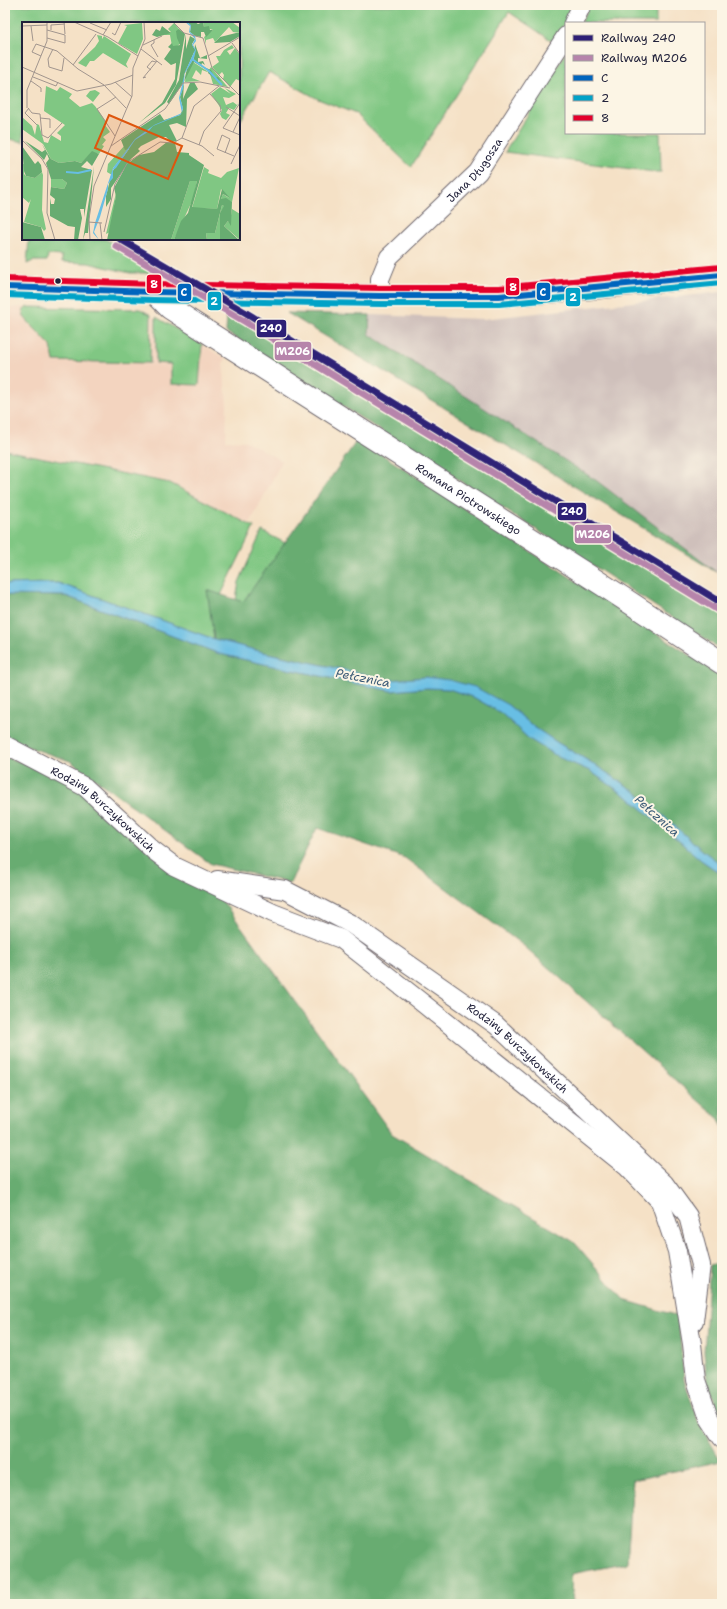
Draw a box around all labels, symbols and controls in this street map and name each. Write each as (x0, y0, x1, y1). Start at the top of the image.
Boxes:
inset map (22, 22, 240, 240)
legend (565, 22, 705, 134)
text: Railway 240 (601, 30, 676, 46)
text: Railway M206 (601, 50, 687, 66)
text: C (601, 70, 608, 86)
text: 2 (601, 90, 609, 106)
text: 8 (601, 110, 609, 126)
street label: Jana Długosza (443, 135, 506, 206)
line badge: 8 (146, 274, 162, 294)
unlabelled marker (53, 276, 63, 286)
text: 8 (150, 277, 158, 292)
line badge: 8 (505, 277, 520, 296)
text: 8 (509, 280, 517, 295)
line badge: C (536, 282, 551, 301)
line badge: C (177, 283, 192, 302)
text: C (181, 285, 188, 300)
text: C (540, 285, 547, 300)
line badge: 2 (565, 287, 581, 307)
text: 2 (569, 290, 577, 305)
line badge: 2 (207, 291, 222, 311)
text: 2 (210, 294, 218, 309)
line badge: 240 (256, 319, 287, 338)
text: 240 (260, 321, 283, 336)
line badge: M206 (274, 341, 312, 361)
text: M206 (276, 344, 310, 359)
street label: Romana Piotrowskiego (413, 460, 524, 538)
line badge: 240 (557, 502, 587, 521)
text: 240 (561, 504, 584, 519)
line badge: M206 (574, 524, 612, 544)
text: M206 (576, 527, 610, 542)
water label: Pełcznica (335, 665, 391, 691)
street label: Rodziny Burczykowskich (48, 763, 158, 856)
water label: Pełcznica (631, 792, 683, 840)
street label: Rodziny Burczykowskich (464, 999, 572, 1097)

